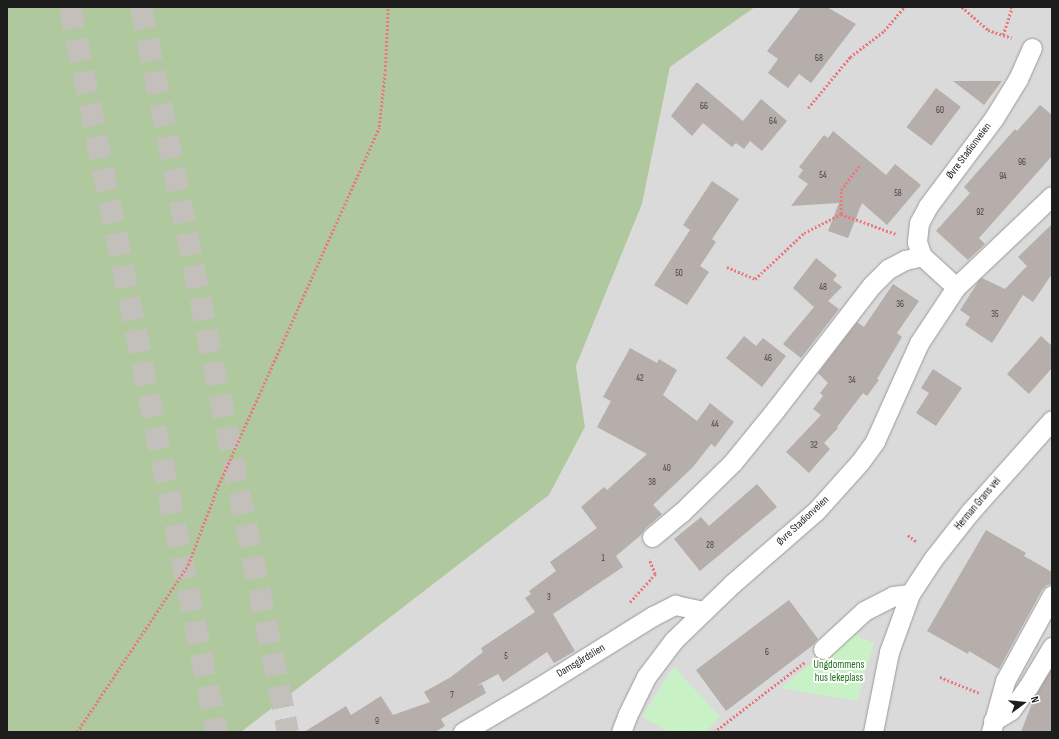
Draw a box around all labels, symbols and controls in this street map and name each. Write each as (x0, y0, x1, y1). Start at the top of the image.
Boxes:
house number: 68 (815, 54, 823, 64)
house number: 66 (700, 102, 708, 112)
house number: 60 (936, 106, 944, 116)
house number: 64 (769, 117, 777, 127)
street label: Øvre Stadionveien (944, 120, 994, 182)
house number: 96 (1018, 158, 1026, 168)
house number: 54 (819, 171, 827, 181)
house number: 94 (999, 172, 1007, 182)
house number: 58 (894, 189, 902, 199)
house number: 92 (976, 208, 984, 218)
house number: 50 (675, 269, 683, 279)
house number: 48 (819, 283, 827, 293)
house number: 36 (896, 300, 904, 310)
house number: 35 (991, 310, 999, 320)
house number: 46 (764, 354, 772, 364)
house number: 42 (636, 374, 644, 384)
house number: 34 (848, 376, 856, 386)
house number: 44 (711, 420, 719, 430)
house number: 32 (810, 441, 818, 451)
house number: 40 (663, 464, 671, 474)
street label: Herman Grans vei (952, 475, 1004, 533)
house number: 38 (648, 478, 656, 488)
street label: Øvre Stadionveien (774, 493, 832, 549)
house number: 28 (706, 541, 714, 551)
house number: 1 (601, 554, 605, 564)
house number: 3 (547, 593, 551, 603)
street label: Damsgårdslien (554, 641, 608, 681)
house number: 6 (765, 648, 769, 658)
house number: 5 (504, 652, 508, 662)
park label: Ungdommens hus lekeplass (814, 659, 864, 685)
north arrow (1003, 683, 1043, 723)
house number: 7 (450, 691, 454, 701)
text: N (1028, 695, 1042, 704)
house number: 9 (375, 717, 379, 727)

